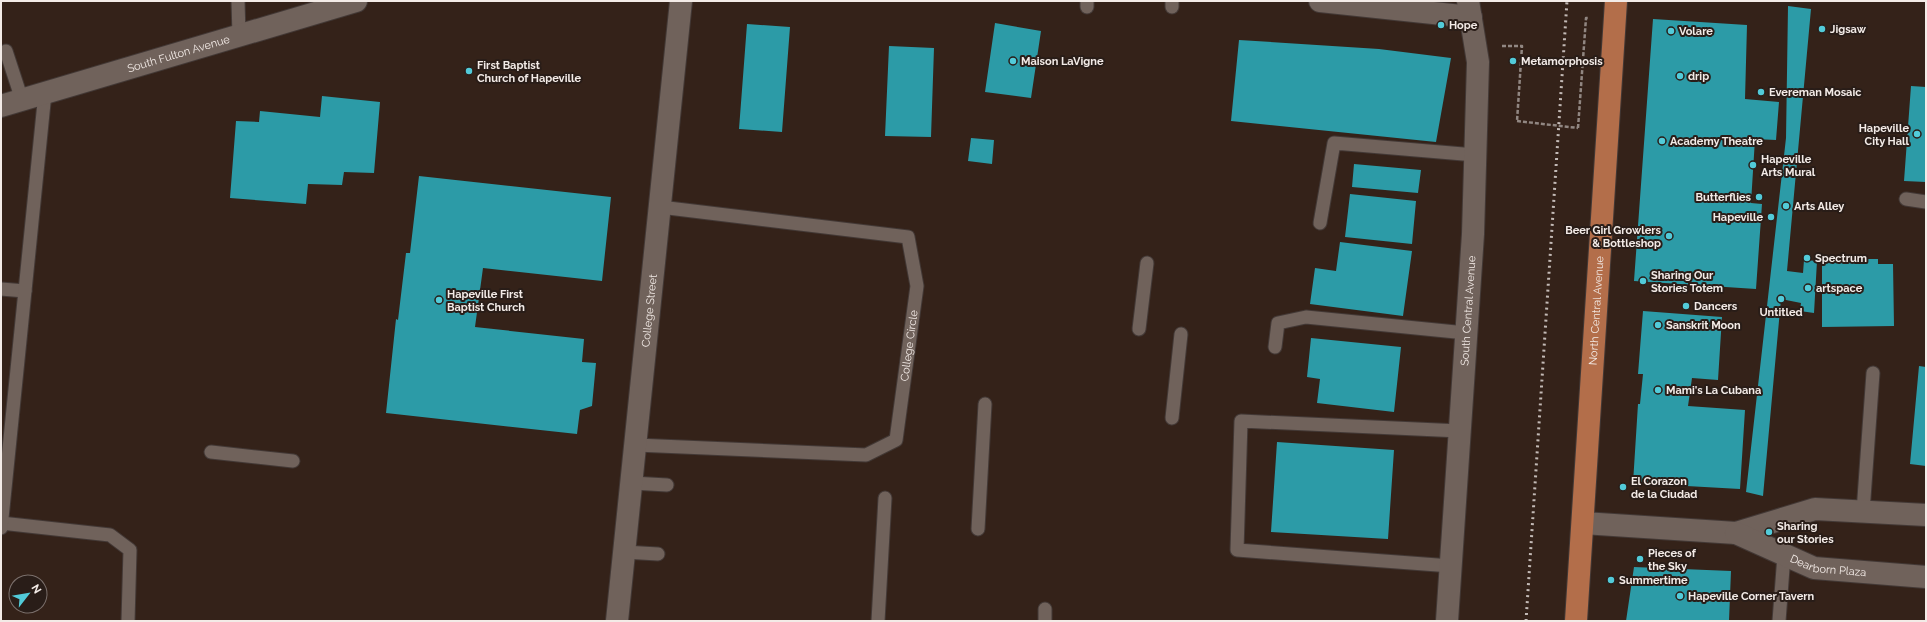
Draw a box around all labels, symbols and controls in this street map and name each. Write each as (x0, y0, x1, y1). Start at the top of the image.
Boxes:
place label: Hope (1449, 19, 1478, 32)
marker: Hope (1436, 20, 1446, 30)
place label: Jigsaw (1830, 23, 1867, 36)
marker: Jigsaw (1817, 24, 1827, 34)
place label: Volare (1679, 25, 1713, 38)
marker: Volare (1666, 26, 1676, 36)
street label: South Fulton Avenue (126, 33, 232, 75)
place label: Maison LaVigne (1021, 55, 1104, 68)
place label: Metamorphosis (1521, 55, 1603, 68)
marker: Maison LaVigne (1008, 56, 1018, 66)
marker: Metamorphosis (1508, 56, 1518, 66)
place label: First Baptist Church of Hapeville (477, 59, 581, 85)
marker: First Baptist Church of Hapeville (464, 66, 474, 76)
place label: drip (1688, 70, 1709, 83)
marker: drip (1675, 71, 1685, 81)
place label: Evereman Mosaic (1769, 86, 1861, 99)
marker: Evereman Mosaic (1756, 87, 1766, 97)
place label: Hapeville City Hall (1859, 122, 1909, 148)
marker: Hapeville City Hall (1912, 129, 1922, 139)
place label: Academy Theatre (1670, 135, 1763, 148)
marker: Academy Theatre (1657, 136, 1667, 146)
place label: Hapeville Arts Mural (1761, 153, 1816, 179)
marker: Hapeville Arts Mural (1748, 160, 1758, 170)
place label: Butterflies (1696, 191, 1752, 204)
marker: Butterflies (1754, 192, 1764, 202)
place label: Arts Alley (1794, 200, 1844, 213)
marker: Arts Alley (1781, 201, 1791, 211)
place label: Hapeville (1713, 211, 1763, 224)
marker: Hapeville (1766, 212, 1776, 222)
place label: Beer Girl Growlers & Bottleshop (1565, 224, 1662, 250)
marker: Beer Girl Growlers & Bottleshop (1664, 231, 1674, 241)
place label: Spectrum (1815, 252, 1867, 265)
marker: Spectrum (1802, 253, 1812, 263)
street label: South Central Avenue (1458, 255, 1479, 366)
street label: North Central Avenue (1587, 255, 1607, 366)
place label: Sharing Our Stories Totem (1651, 269, 1723, 295)
street label: College Street (639, 273, 660, 348)
marker: Sharing Our Stories Totem (1638, 276, 1648, 286)
place label: artspace (1816, 282, 1863, 295)
marker: artspace (1803, 283, 1813, 293)
place label: Hapeville First Baptist Church (447, 288, 525, 314)
marker: Untitled (1776, 294, 1786, 304)
marker: Hapeville First Baptist Church (434, 295, 444, 305)
place label: Dancers (1694, 300, 1738, 313)
marker: Dancers (1681, 301, 1691, 311)
place label: Untitled (1759, 306, 1803, 319)
street label: College Circle (898, 309, 921, 382)
place label: Sanskrit Moon (1666, 319, 1741, 332)
marker: Sanskrit Moon (1653, 320, 1663, 330)
place label: Mami's La Cubana (1666, 384, 1761, 397)
marker: Mami's La Cubana (1653, 385, 1663, 395)
place label: El Corazon de la Ciudad (1631, 475, 1697, 501)
marker: El Corazon de la Ciudad (1618, 482, 1628, 492)
place label: Sharing our Stories (1777, 520, 1834, 546)
marker: Sharing our Stories (1764, 527, 1774, 537)
place label: Pieces of the Sky (1648, 547, 1697, 573)
street label: Dearborn Plaza (1788, 552, 1867, 579)
marker: Pieces of the Sky (1635, 554, 1645, 564)
north arrow (8, 574, 48, 614)
place label: Summertime (1619, 574, 1688, 587)
marker: Summertime (1606, 575, 1616, 585)
text: N (28, 582, 44, 596)
place label: Hapeville Corner Tavern (1688, 590, 1815, 603)
marker: Hapeville Corner Tavern (1675, 591, 1685, 601)

